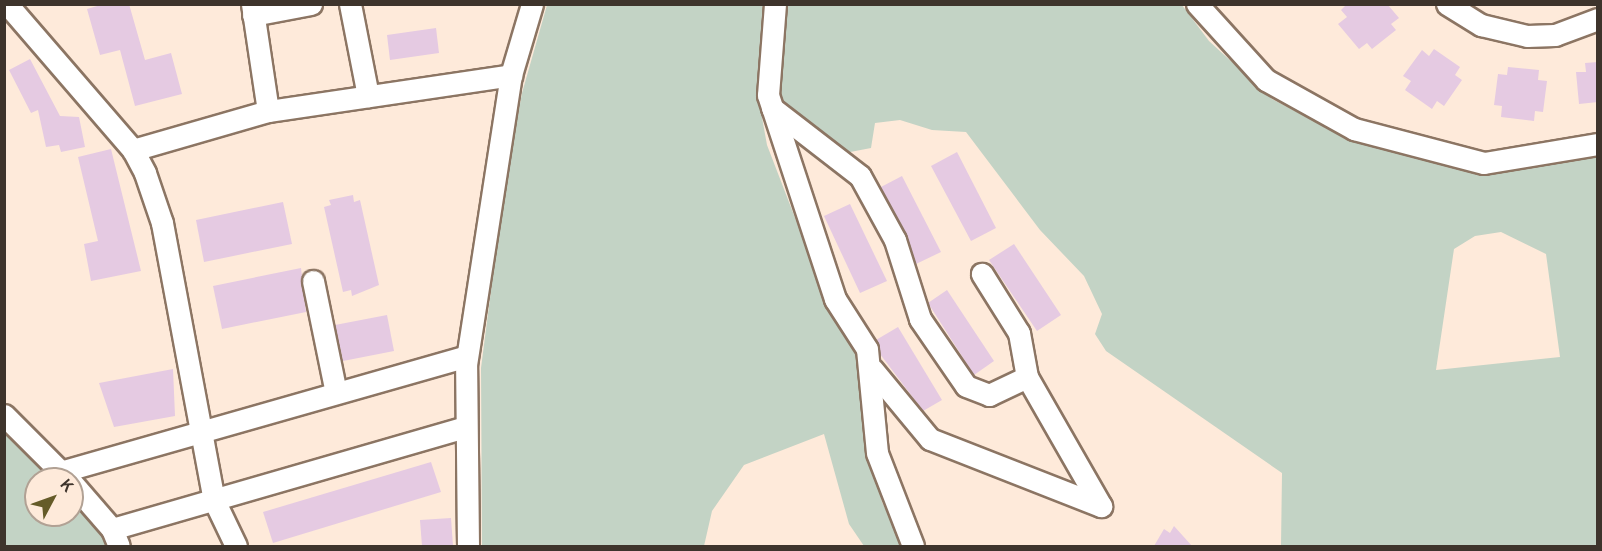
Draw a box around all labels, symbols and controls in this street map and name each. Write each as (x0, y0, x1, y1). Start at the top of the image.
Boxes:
north arrow (24, 467, 84, 527)
text: K (55, 476, 77, 497)

